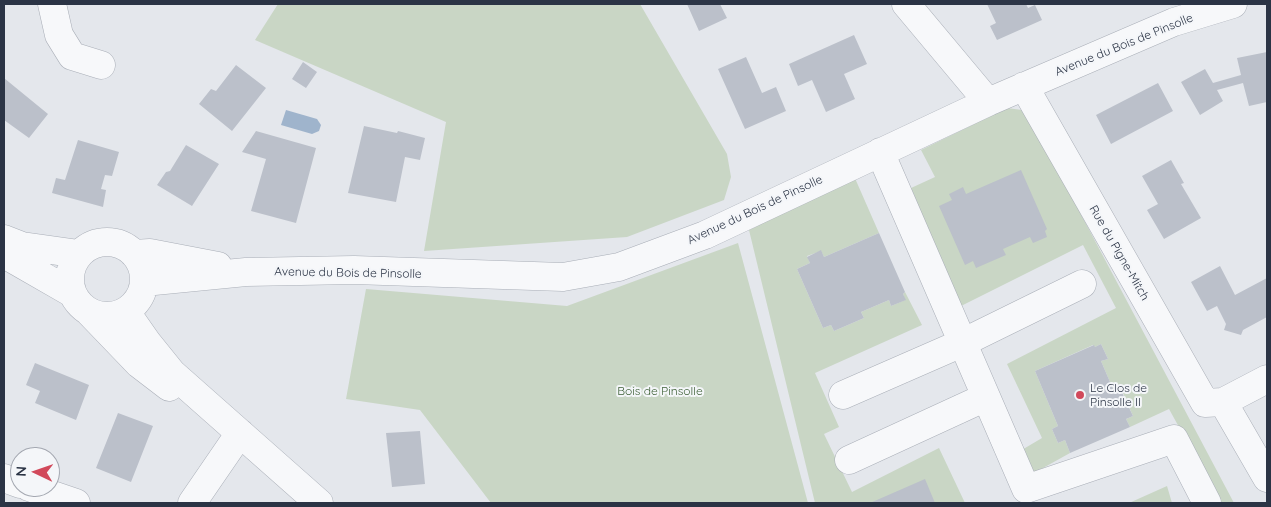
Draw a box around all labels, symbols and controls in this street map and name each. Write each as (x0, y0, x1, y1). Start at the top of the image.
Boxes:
street label: Avenue du Bois de Pinsolle (1053, 11, 1195, 79)
street label: Avenue du Bois de Pinsolle (685, 172, 825, 248)
street label: Rue du Pigne-Mitch (1086, 203, 1152, 303)
street label: Avenue du Bois de Pinsolle (274, 265, 422, 281)
place label: Le Clos de Pinsolle II (1090, 381, 1147, 409)
park label: Bois de Pinsolle (617, 384, 703, 398)
marker: Le Clos de Pinsolle II (1074, 389, 1086, 401)
north arrow (10, 447, 60, 497)
text: N (12, 466, 30, 477)

